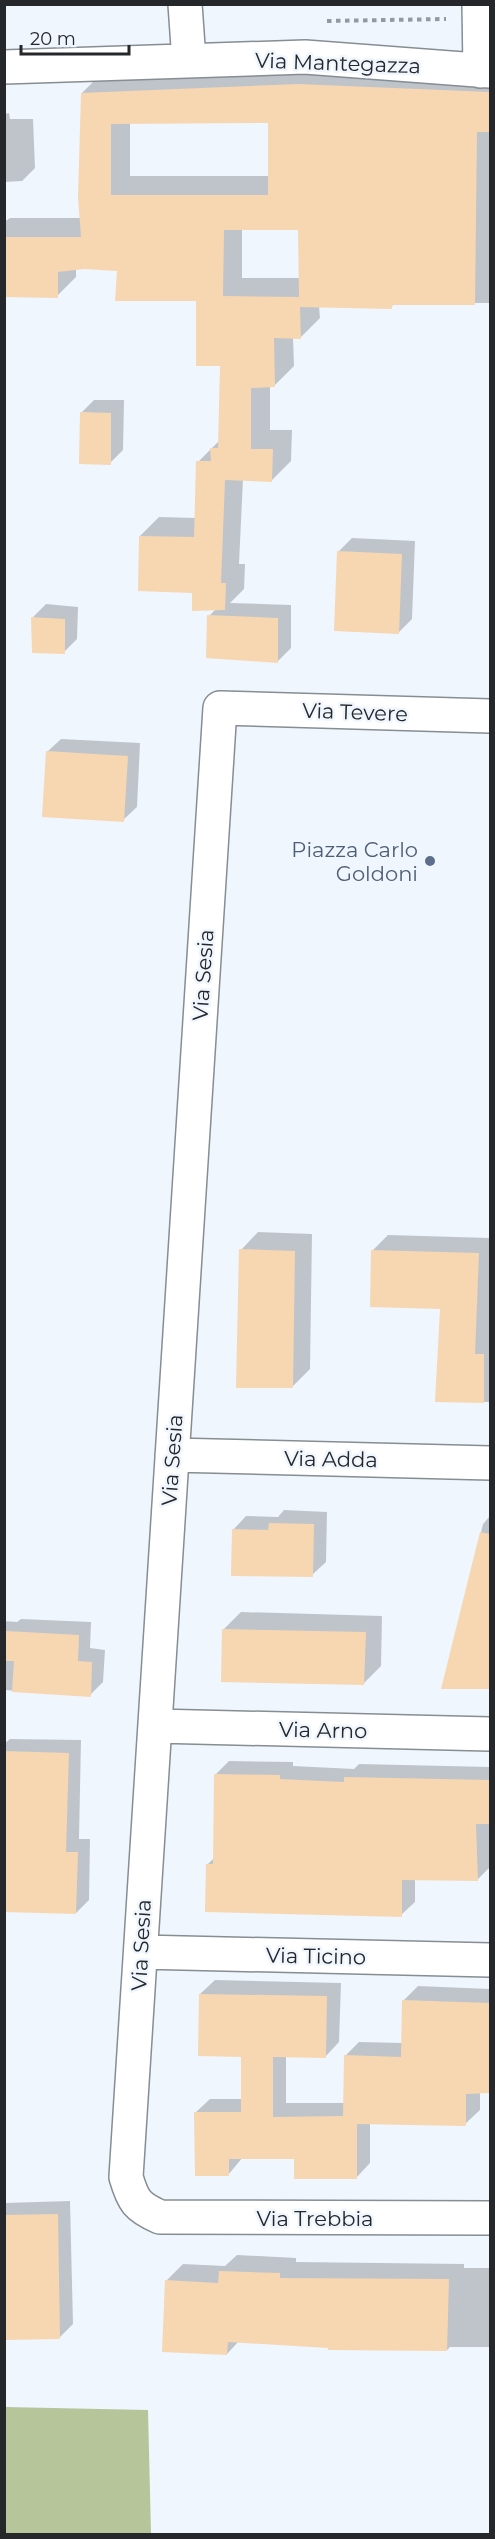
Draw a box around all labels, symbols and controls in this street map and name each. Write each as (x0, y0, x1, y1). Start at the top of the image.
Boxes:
scale bar (21, 18, 129, 56)
text: 20 m (30, 28, 76, 50)
street label: Via Mantegazza (255, 48, 421, 78)
street label: Via Tevere (302, 698, 408, 726)
place label: Piazza Carlo Goldoni (291, 837, 418, 886)
marker: Piazza Carlo Goldoni (423, 854, 437, 868)
street label: Via Sesia (187, 928, 219, 1022)
street label: Via Sesia (156, 1413, 188, 1507)
street label: Via Adda (284, 1446, 378, 1472)
street label: Via Arno (279, 1717, 367, 1743)
street label: Via Sesia (126, 1899, 156, 1991)
street label: Via Ticino (266, 1943, 366, 1969)
street label: Via Trebbia (257, 2206, 373, 2231)

